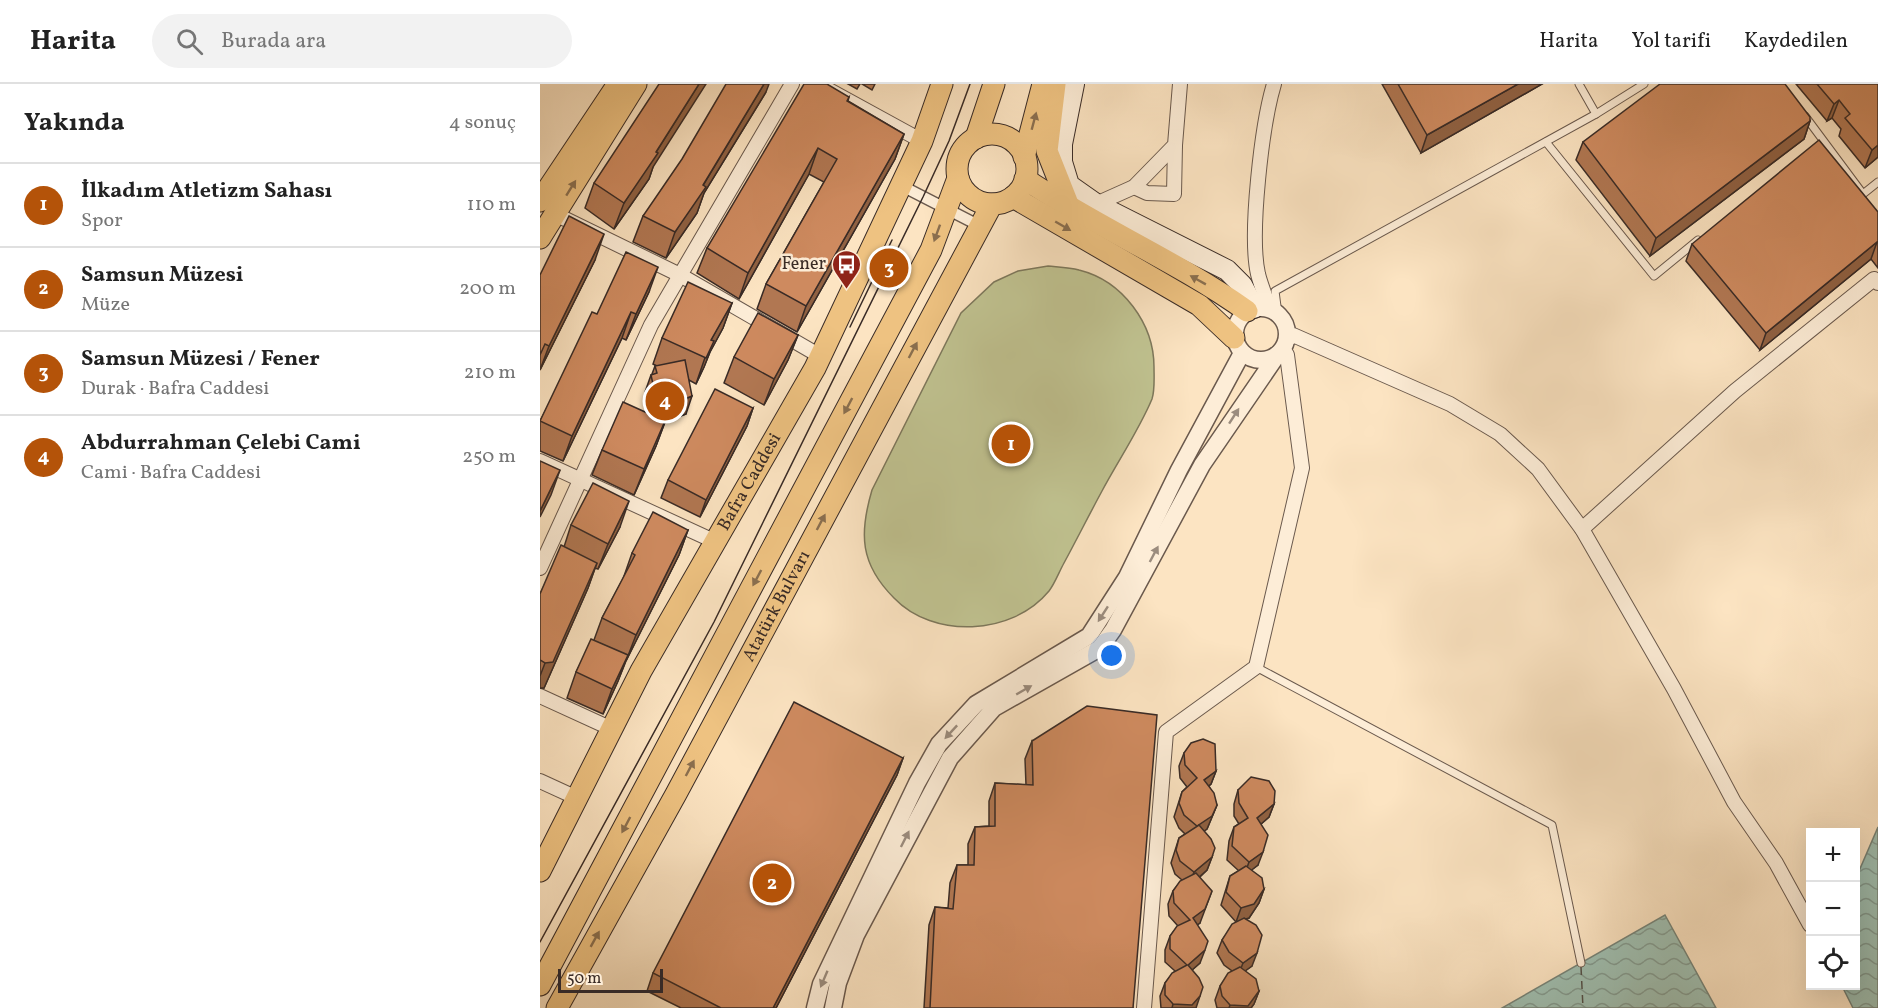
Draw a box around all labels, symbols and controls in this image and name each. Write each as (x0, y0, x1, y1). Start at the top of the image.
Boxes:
search box (152, 14, 572, 68)
text: Harita (30, 22, 116, 61)
icon: search (173, 25, 206, 58)
text: Burada ara (221, 26, 326, 57)
text: Harita (1539, 27, 1598, 56)
text: Yol tarifi (1631, 27, 1711, 56)
text: Kaydedilen (1744, 27, 1848, 56)
text: Yakında (24, 105, 125, 141)
text: 4 sonuç (449, 109, 516, 137)
one-way arrow (1030, 111, 1039, 129)
text: İlkadım Atletizm Sahası (81, 176, 332, 207)
one-way arrow (565, 180, 576, 196)
text: 1 (39, 191, 48, 219)
text: 110 m (467, 191, 516, 219)
text: Spor (81, 207, 123, 235)
one-way arrow (1055, 221, 1072, 231)
one-way arrow (932, 224, 942, 242)
pin: 3 (870, 246, 908, 291)
bus stop icon: Fener (831, 248, 863, 290)
place label: Fener (781, 252, 826, 277)
text: Samsun Müzesi (81, 260, 243, 291)
text: 2 (38, 275, 49, 303)
text: 200 m (459, 275, 516, 303)
one-way arrow (1189, 275, 1206, 285)
text: Müze (81, 291, 130, 319)
one-way arrow (908, 341, 918, 358)
text: Samsun Müzesi / Fener (81, 344, 320, 375)
text: 3 (38, 359, 49, 387)
text: 210 m (464, 359, 516, 387)
text: Durak · Bafra Caddesi (81, 375, 269, 403)
pin: 4 (646, 378, 684, 424)
one-way arrow (843, 398, 853, 415)
one-way arrow (1228, 408, 1239, 424)
pin: 1 (992, 422, 1030, 466)
text: Abdurrahman Çelebi Cami (81, 428, 361, 459)
street label: Bafra Caddesi (712, 428, 788, 536)
text: 4 (37, 443, 50, 471)
text: 250 m (462, 443, 516, 471)
text: Cami · Bafra Caddesi (81, 459, 261, 487)
one-way arrow (816, 513, 826, 530)
one-way arrow (1149, 545, 1159, 562)
street label: Atatürk Bulvarı (737, 546, 817, 666)
one-way arrow (752, 570, 762, 587)
one-way arrow (1098, 606, 1109, 622)
your location (1097, 641, 1126, 670)
one-way arrow (1016, 684, 1032, 695)
one-way arrow (944, 724, 958, 739)
one-way arrow (685, 759, 695, 776)
one-way arrow (621, 816, 631, 833)
map controls (1806, 828, 1860, 990)
button: + (1806, 828, 1860, 882)
one-way arrow (900, 830, 910, 847)
pin: 2 (752, 860, 792, 906)
button: − (1806, 882, 1860, 936)
one-way arrow (590, 930, 600, 947)
button: locate (1806, 936, 1860, 990)
scale bar (558, 966, 663, 994)
text: 50 m (567, 968, 601, 990)
one-way arrow (819, 971, 829, 989)

